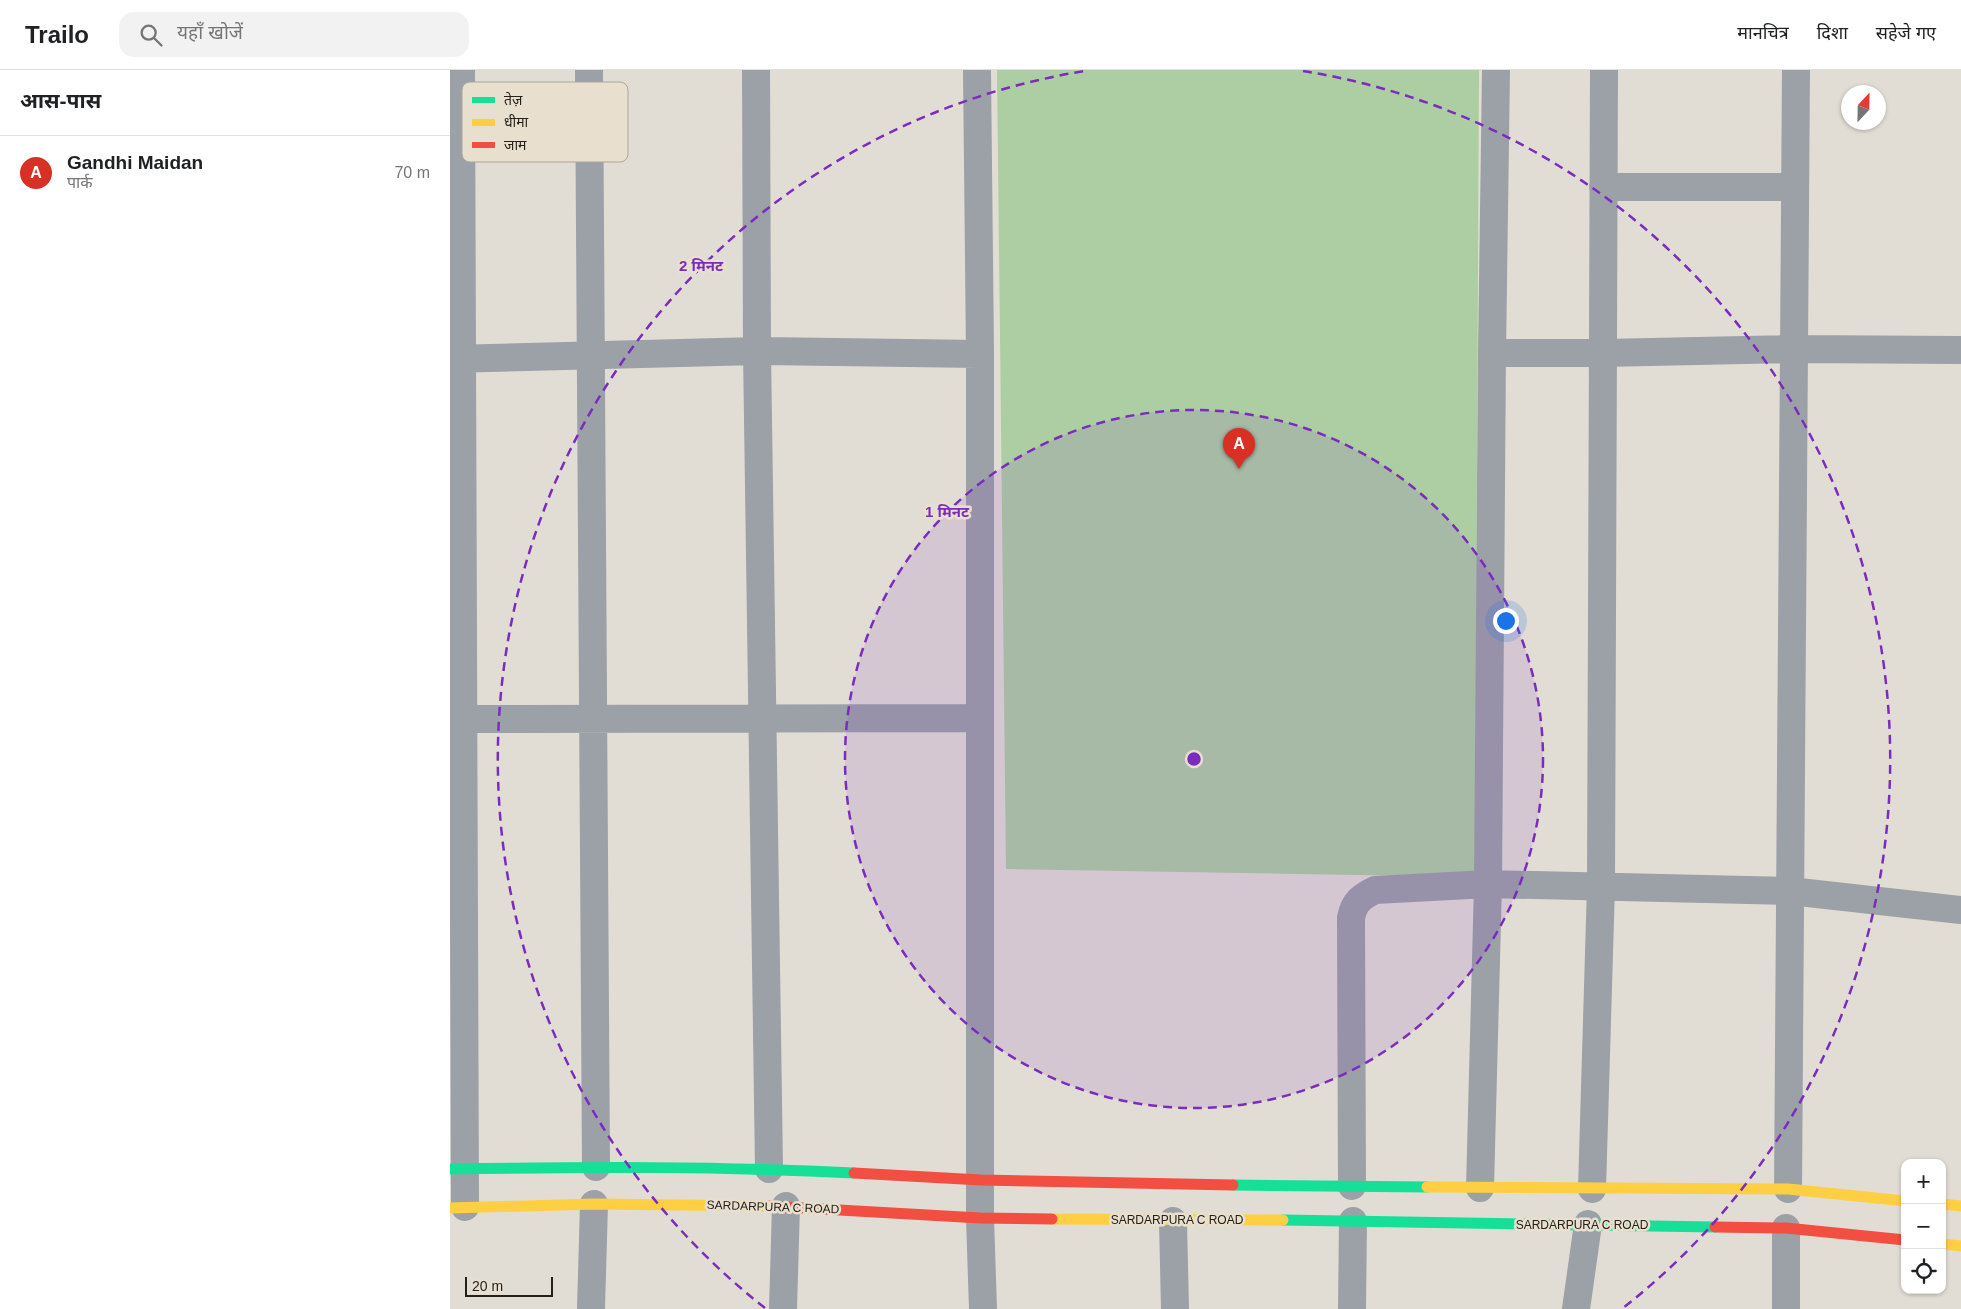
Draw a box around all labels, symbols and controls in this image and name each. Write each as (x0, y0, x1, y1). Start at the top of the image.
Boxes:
search box (119, 12, 469, 57)
text: Trailo (25, 21, 89, 48)
icon: search (137, 21, 165, 49)
text: यहाँ खोजें (177, 22, 243, 43)
text: मानचित्र (1737, 23, 1789, 43)
text: दिशा (1817, 23, 1848, 43)
text: सहेजे गए (1876, 23, 1936, 43)
legend (462, 82, 628, 162)
north arrow (1841, 85, 1886, 130)
text: आस-पास (20, 89, 101, 112)
text: तेज़ (504, 91, 523, 108)
text: धीमा (504, 114, 529, 130)
text: जाम (504, 137, 527, 153)
text: Gandhi Maidan (67, 152, 203, 173)
text: A (30, 164, 42, 181)
text: 70 m (394, 164, 430, 181)
text: पार्क (67, 174, 93, 191)
text: 2 मिनट (679, 257, 724, 274)
pin: A (1223, 428, 1255, 469)
text: 1 मिनट (925, 503, 970, 520)
your location (1493, 608, 1519, 634)
centre of rings (1185, 750, 1203, 768)
map controls (1901, 1159, 1946, 1294)
button: + (1901, 1159, 1946, 1204)
street label: SARDARPURA C ROAD (706, 1198, 840, 1216)
button: − (1901, 1204, 1946, 1249)
street label: SARDARPURA C ROAD (1111, 1213, 1244, 1227)
street label: SARDARPURA C ROAD (1516, 1218, 1649, 1232)
button: locate (1901, 1249, 1946, 1294)
scale bar (465, 1274, 552, 1297)
text: 20 m (472, 1278, 503, 1294)

